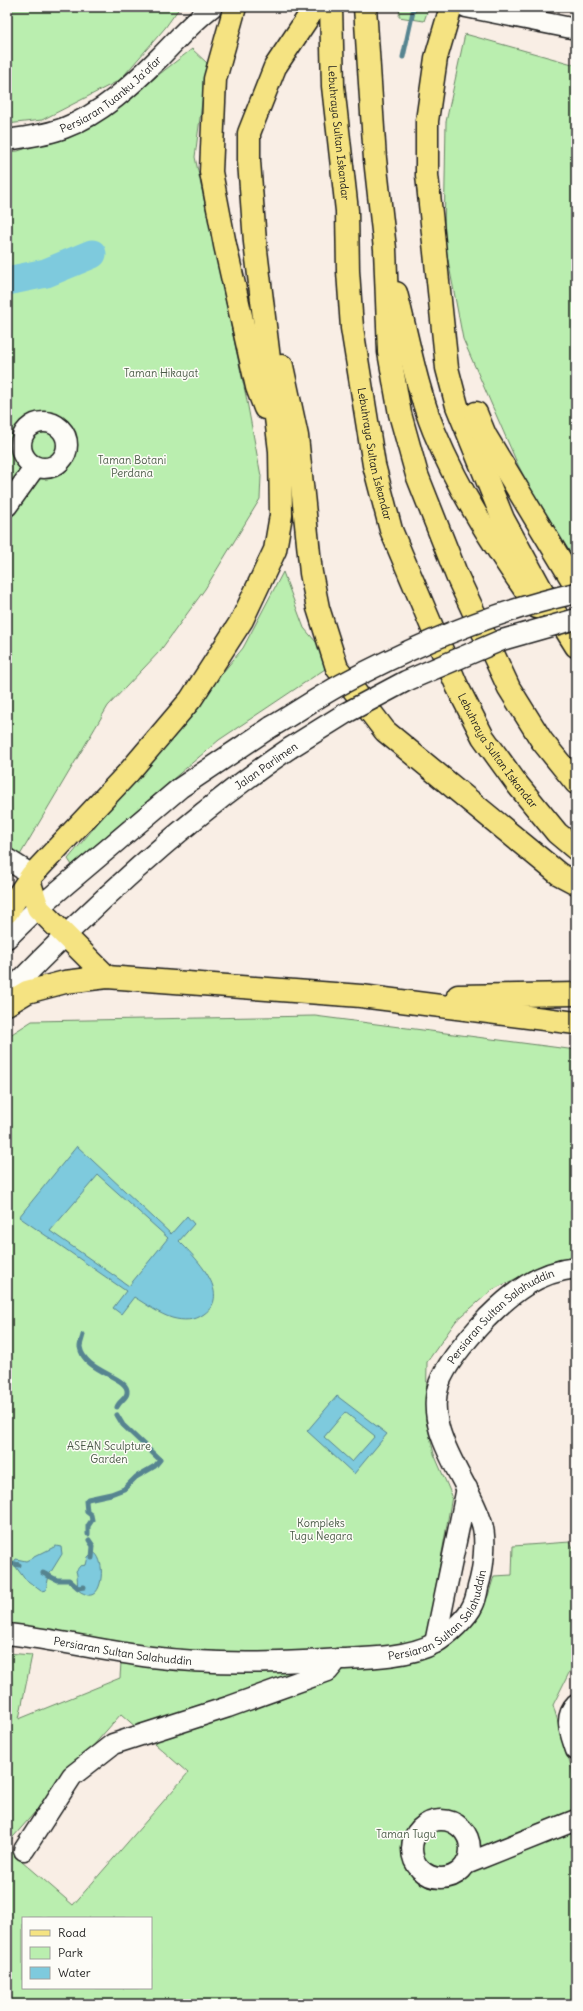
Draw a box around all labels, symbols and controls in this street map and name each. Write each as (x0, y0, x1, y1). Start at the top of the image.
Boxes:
street label: Persiaran Tuanku Ja'afar (58, 52, 165, 136)
street label: Lebuhraya Sultan Iskandar (325, 65, 353, 201)
park label: Taman Hikayat (124, 366, 199, 380)
street label: Lebuhraya Sultan Iskandar (355, 386, 395, 522)
park label: Taman Botani Perdana (98, 453, 166, 480)
street label: Lebuhraya Sultan Iskandar (455, 691, 541, 811)
street label: Jalan Parlimen (232, 739, 300, 793)
street label: Persiaran Sultan Salahuddin (444, 1266, 556, 1367)
park label: ASEAN Sculpture Garden (67, 1439, 151, 1466)
park label: Kompleks Tugu Negara (289, 1516, 353, 1543)
street label: Persiaran Sultan Salahuddin (387, 1569, 489, 1663)
street label: Persiaran Sultan Salahuddin (52, 1634, 192, 1668)
park label: Taman Tugu (376, 1827, 437, 1841)
legend (22, 1917, 152, 1989)
text: Road (58, 1925, 86, 1940)
text: Park (58, 1945, 83, 1960)
text: Water (58, 1965, 91, 1980)

